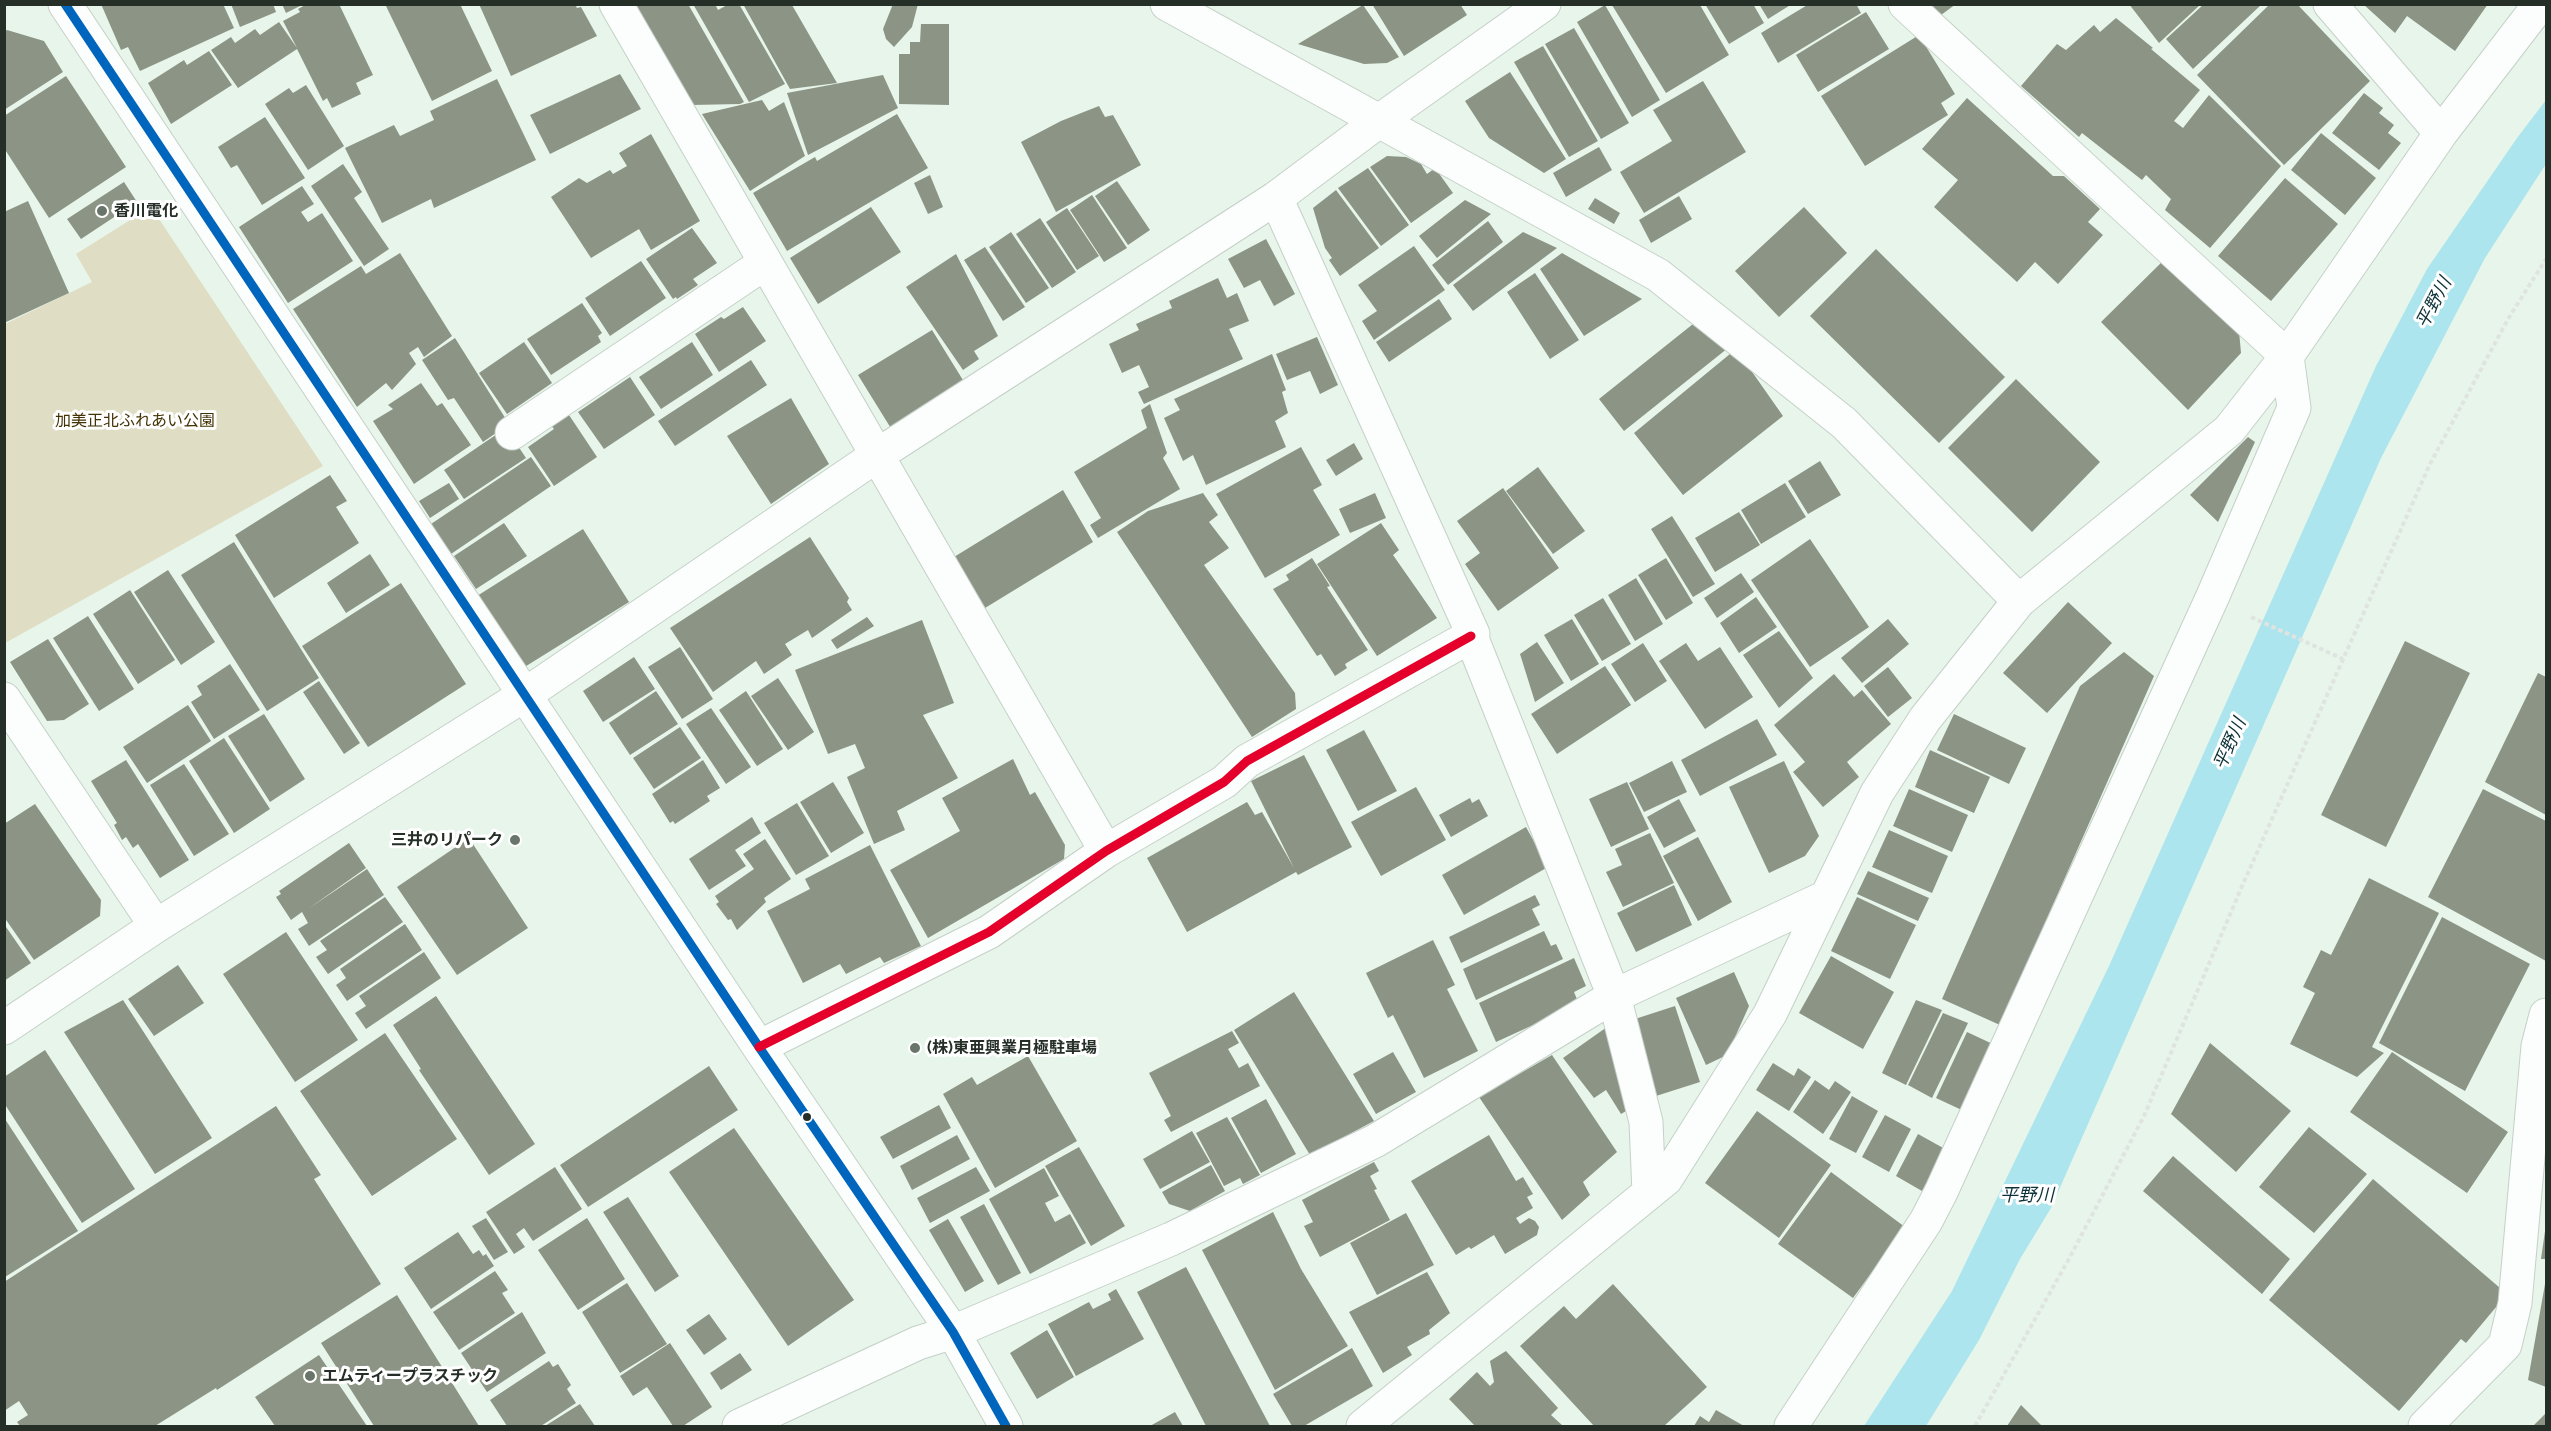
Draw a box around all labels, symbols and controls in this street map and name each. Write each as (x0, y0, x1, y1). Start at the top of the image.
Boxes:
place label: 香川電化 (114, 201, 178, 221)
marker: 香川電化 (95, 204, 109, 218)
water label: 平野川 (2412, 274, 2456, 332)
park label: 加美正北ふれあい公園 (55, 411, 215, 431)
water label: 平野川 (2209, 715, 2251, 773)
place label: 三井のリパーク (391, 830, 503, 850)
marker: 三井のリパーク (508, 833, 522, 847)
place label: (株)東亜興業月極駐車場 (927, 1038, 1097, 1058)
marker: (株)東亜興業月極駐車場 (908, 1041, 922, 1055)
unlabelled marker (801, 1111, 813, 1123)
water label: 平野川 (2000, 1185, 2054, 1207)
place label: エムティープラスチック (322, 1366, 498, 1386)
marker: エムティープラスチック (303, 1369, 317, 1383)

